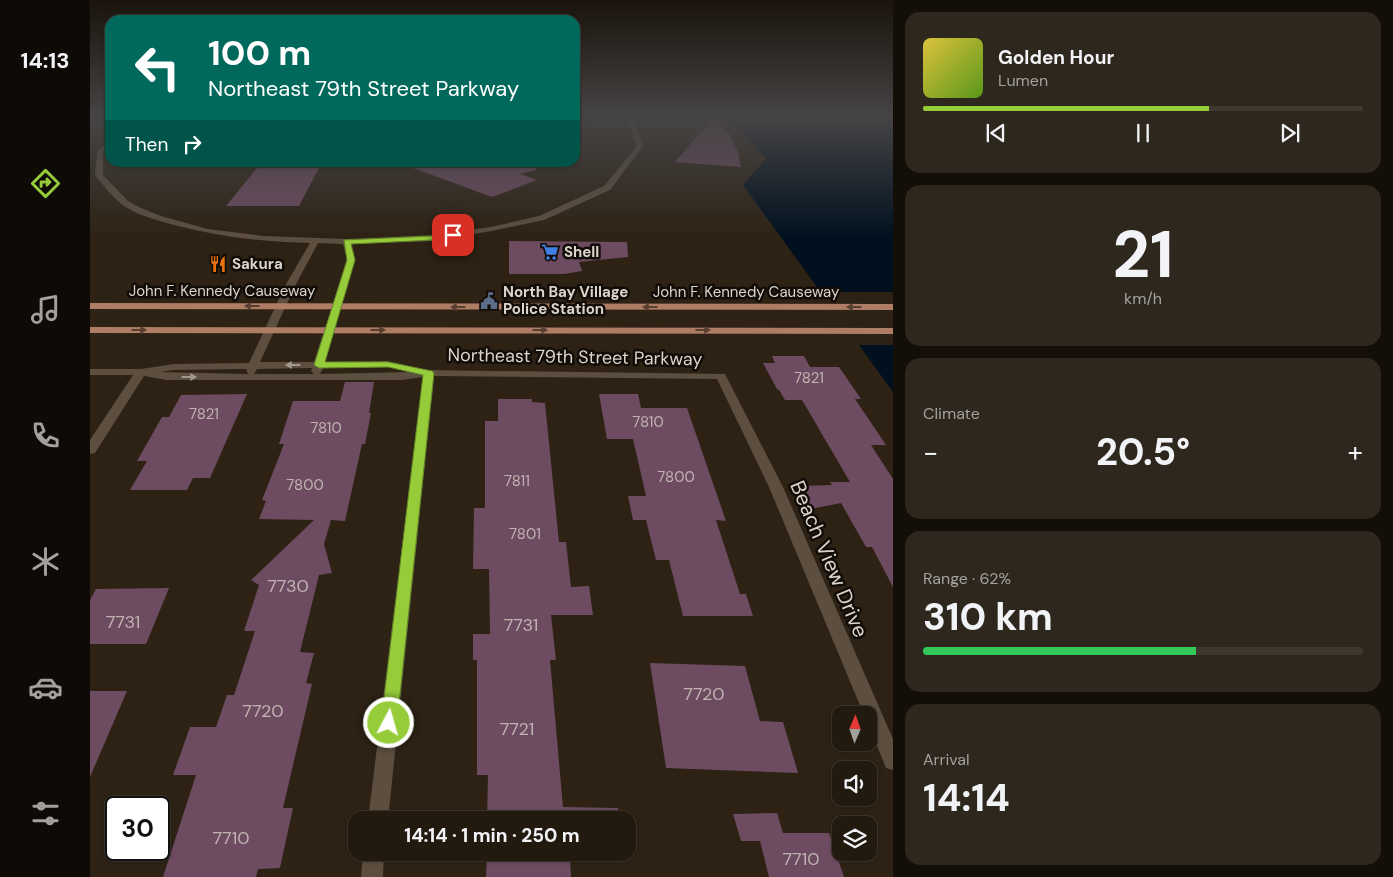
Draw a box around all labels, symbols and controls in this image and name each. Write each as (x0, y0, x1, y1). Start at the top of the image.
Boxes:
text: 100 m (208, 30, 311, 76)
icon: left (125, 35, 190, 100)
text: Golden Hour (998, 45, 1114, 70)
text: 14:13 (20, 46, 70, 75)
text: Lumen (998, 70, 1048, 91)
text: Northeast 79th Street Parkway (208, 74, 519, 103)
icon: previous (982, 119, 1010, 147)
icon: pause (1129, 119, 1157, 147)
icon: next (1276, 119, 1304, 147)
icon: right (178, 130, 206, 158)
text: Then (125, 132, 168, 157)
icon: directions (28, 166, 63, 201)
text: 21 (1112, 213, 1174, 297)
pin (432, 214, 474, 256)
icon: arrive (439, 221, 467, 249)
supermarket icon: Shell (540, 242, 560, 262)
place label: Shell (564, 242, 599, 262)
restaurant icon: Sakura (208, 254, 228, 274)
place label: Sakura (232, 254, 283, 274)
street label: John F. Kennedy Causeway (129, 281, 316, 301)
place label: North Bay Village Police Station (503, 282, 628, 319)
street label: John F. Kennedy Causeway (653, 282, 840, 302)
text: km/h (1124, 288, 1162, 309)
public building icon: North Bay Village Police Station (479, 291, 499, 311)
icon: music (28, 292, 63, 327)
one-way arrow (244, 302, 260, 310)
one-way arrow (449, 303, 465, 311)
one-way arrow (642, 303, 658, 311)
one-way arrow (845, 303, 861, 311)
one-way arrow (131, 326, 147, 334)
one-way arrow (370, 326, 386, 334)
one-way arrow (532, 326, 548, 334)
one-way arrow (695, 326, 711, 334)
street label: Northeast 79th Street Parkway (448, 343, 702, 371)
one-way arrow (285, 361, 301, 369)
house number: 7821 (794, 368, 824, 388)
one-way arrow (181, 373, 197, 381)
text: Climate (923, 403, 980, 424)
house number: 7821 (189, 404, 219, 424)
house number: 7810 (632, 412, 664, 432)
icon: phone (28, 418, 63, 453)
house number: 7810 (310, 418, 342, 438)
text: 20.5° (1096, 427, 1190, 477)
text: − (923, 434, 938, 471)
text: + (1348, 434, 1363, 471)
house number: 7800 (657, 467, 695, 487)
house number: 7811 (504, 471, 530, 491)
house number: 7800 (286, 475, 324, 495)
street label: Beach View Drive (783, 476, 875, 642)
house number: 7801 (509, 524, 541, 544)
icon: climate (28, 544, 63, 579)
text: Range · 62% (923, 568, 1011, 589)
house number: 7730 (267, 574, 309, 598)
text: 310 km (923, 592, 1053, 642)
house number: 7731 (106, 610, 140, 634)
house number: 7731 (504, 613, 538, 637)
icon: car (28, 670, 63, 705)
house number: 7720 (683, 682, 725, 706)
position arrow (362, 696, 414, 748)
house number: 7720 (242, 699, 284, 723)
north arrow (832, 706, 878, 751)
map controls (832, 706, 877, 861)
house number: 7721 (500, 717, 534, 741)
text: Arrival (923, 749, 970, 770)
button: sound (832, 761, 877, 806)
text: 14:14 (923, 773, 1010, 823)
icon: filters (28, 796, 63, 831)
speed limit sign: 30 (105, 796, 170, 861)
button: layers (832, 816, 877, 861)
text: 14:14 · 1 min · 250 m (404, 823, 580, 848)
house number: 7710 (212, 826, 250, 850)
house number: 7710 (782, 847, 820, 871)

